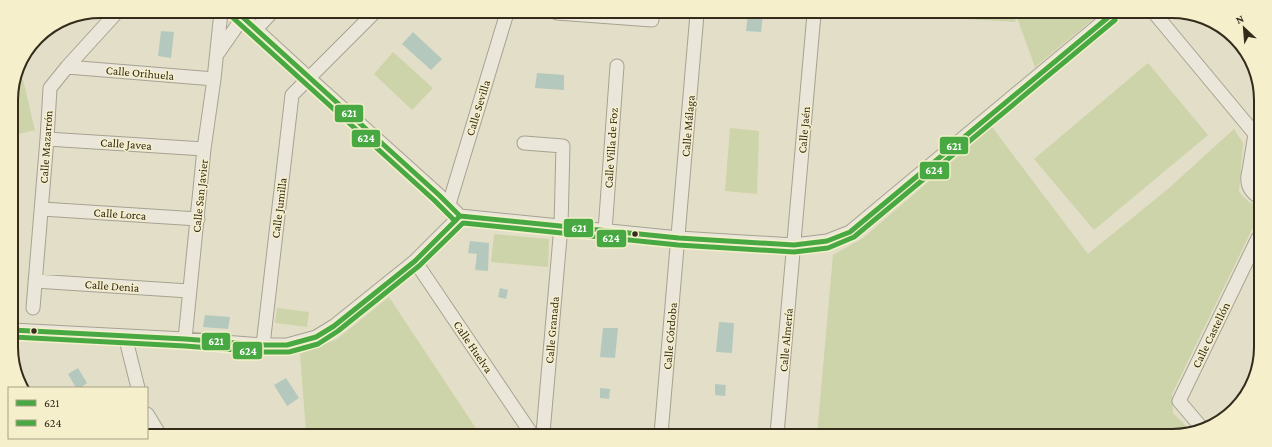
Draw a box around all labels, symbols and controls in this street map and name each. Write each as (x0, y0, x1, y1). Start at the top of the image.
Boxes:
north arrow (1224, 8, 1264, 48)
text: N (1234, 12, 1246, 26)
street label: Calle Orihuela (105, 63, 175, 83)
street label: Calle Sevilla (463, 78, 493, 138)
street label: Calle Málaga (678, 94, 698, 157)
line badge: 621 (334, 104, 364, 123)
street label: Calle Jaén (795, 105, 813, 154)
text: 621 (341, 107, 357, 119)
street label: Calle Villa de Foz (601, 107, 621, 189)
street label: Calle Mazarrón (36, 109, 56, 184)
line badge: 624 (351, 129, 381, 148)
text: 624 (357, 132, 375, 144)
street label: Calle Javea (100, 135, 153, 153)
line badge: 621 (939, 136, 969, 155)
text: 621 (946, 140, 962, 152)
street label: Calle San Javier (189, 158, 211, 233)
line badge: 624 (919, 161, 950, 180)
text: 624 (925, 164, 943, 176)
street label: Calle Jumilla (268, 176, 290, 239)
street label: Calle Lorca (93, 205, 147, 223)
line badge: 621 (563, 218, 594, 238)
text: 621 (571, 222, 587, 234)
line badge: 624 (596, 229, 627, 248)
unlabelled marker (630, 229, 640, 239)
text: 624 (602, 232, 620, 244)
street label: Calle Denia (84, 277, 140, 295)
street label: Calle Granada (542, 295, 562, 364)
street label: Calle Castellón (1189, 299, 1233, 370)
street label: Calle Córdoba (660, 301, 680, 370)
street label: Calle Almería (776, 307, 796, 373)
street label: Calle Huelva (450, 318, 496, 376)
unlabelled marker (29, 326, 39, 336)
line badge: 621 (201, 332, 231, 351)
text: 621 (208, 335, 224, 347)
line badge: 624 (232, 341, 263, 360)
text: 624 (239, 345, 257, 357)
legend (8, 387, 148, 439)
text: 621 (44, 396, 60, 410)
text: 624 (44, 416, 62, 430)

